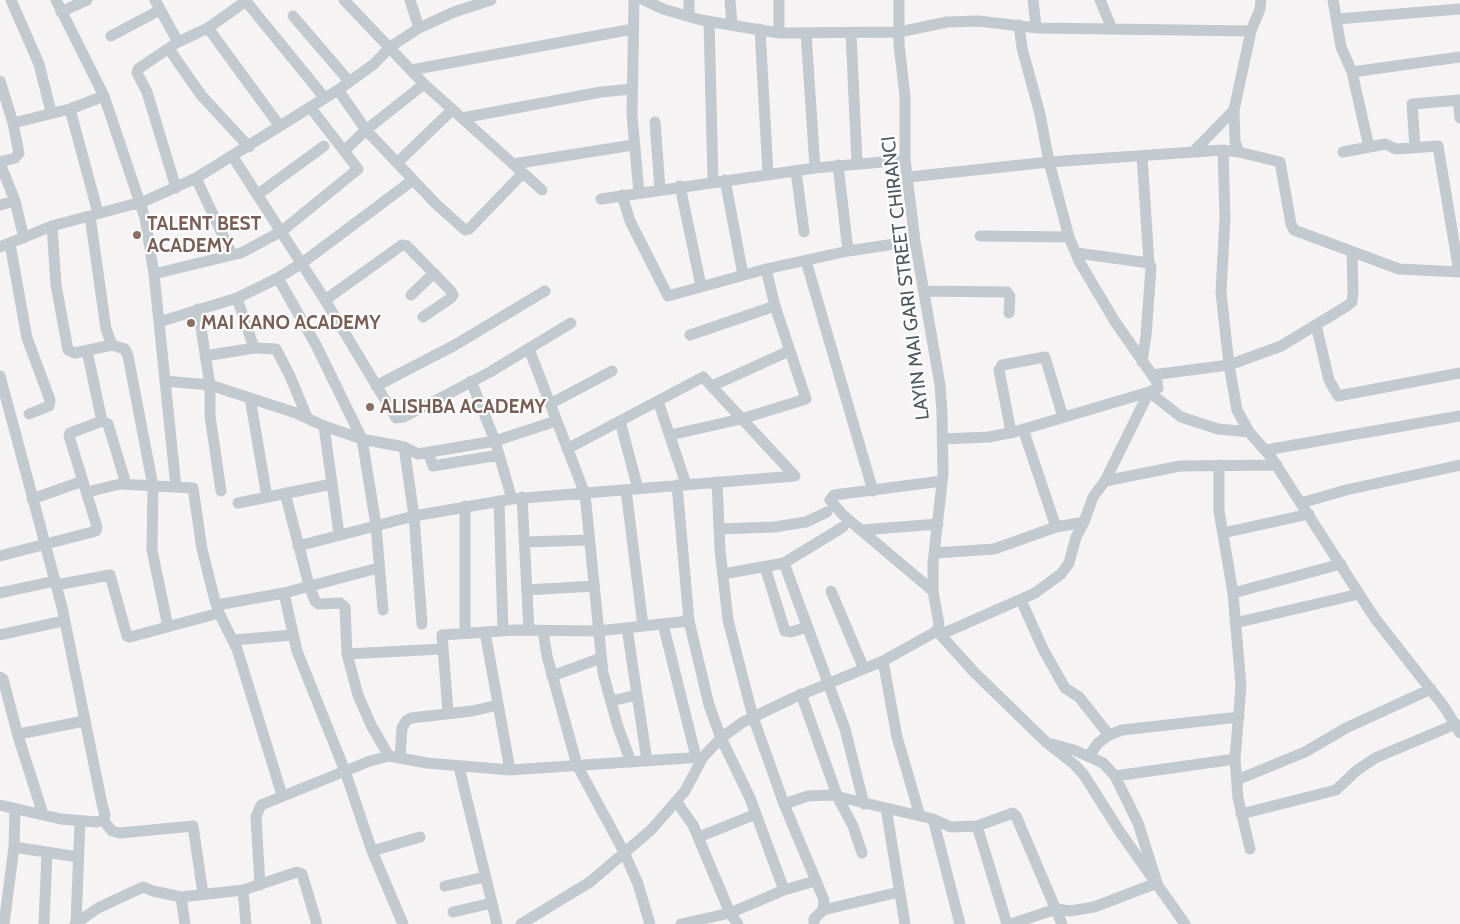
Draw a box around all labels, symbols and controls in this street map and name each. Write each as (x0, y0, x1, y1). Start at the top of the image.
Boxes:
street label: LAYIN MAI GARI STREET CHIRANCI (877, 135, 935, 421)
place label: TALENT BEST ACADEMY (147, 213, 261, 257)
marker: TALENT BEST ACADEMY (131, 229, 143, 241)
place label: MAI KANO ACADEMY (201, 312, 381, 334)
marker: MAI KANO ACADEMY (185, 317, 197, 329)
place label: ALISHBA ACADEMY (380, 396, 546, 418)
marker: ALISHBA ACADEMY (364, 401, 376, 413)

